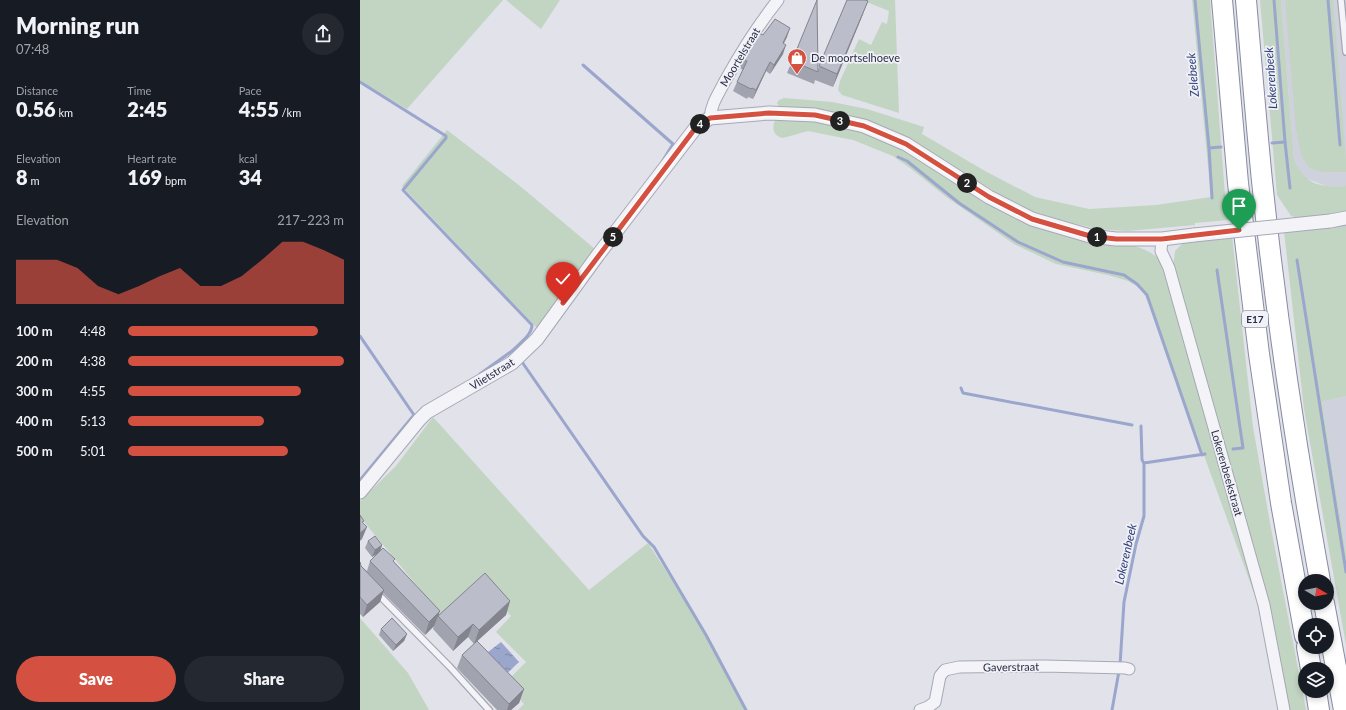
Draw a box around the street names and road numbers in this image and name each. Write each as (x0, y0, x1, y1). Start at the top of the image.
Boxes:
street label: Moortelstraat (717, 25, 762, 88)
road number: E17 (1242, 311, 1268, 327)
street label: Vlietstraat (467, 355, 516, 392)
street label: Lokerenbeekstraat (1209, 428, 1246, 518)
street label: Gaverstraat (983, 660, 1039, 673)

